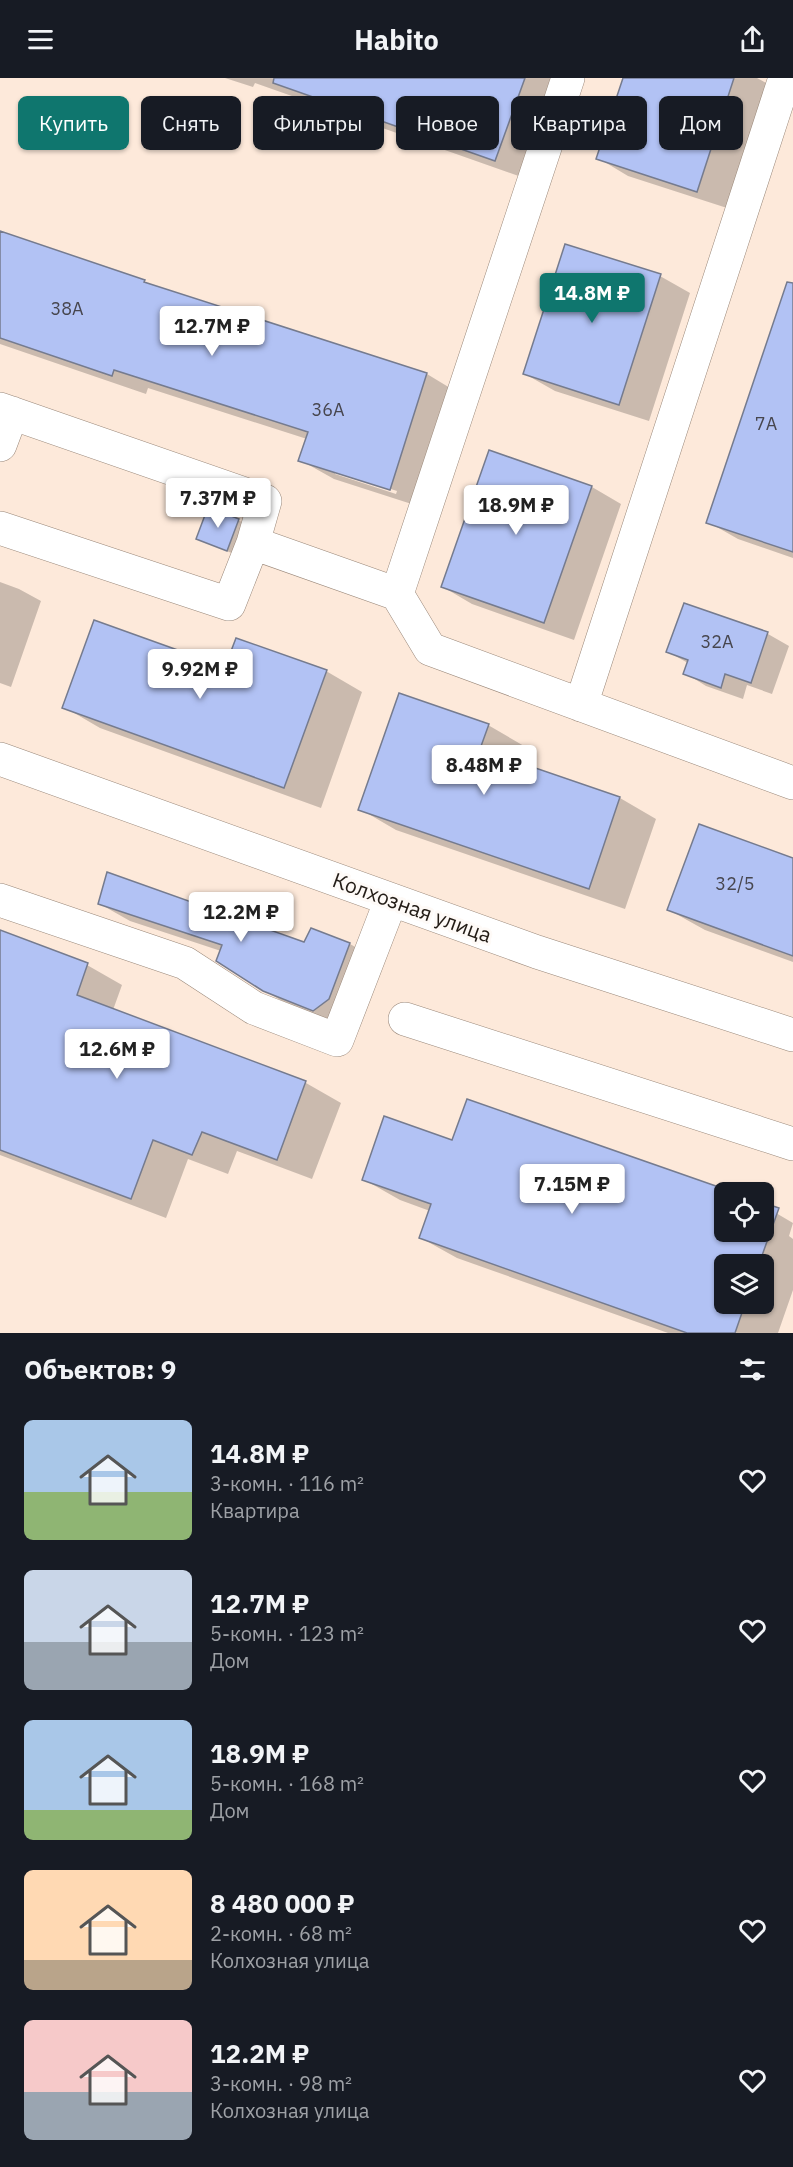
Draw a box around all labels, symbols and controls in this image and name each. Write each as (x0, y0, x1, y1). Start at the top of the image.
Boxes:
text: Habito (354, 22, 439, 57)
icon: menu (24, 23, 57, 56)
icon: share (736, 23, 769, 56)
chip: Купить (18, 96, 129, 150)
chip: Снять (141, 96, 241, 150)
chip: Фильтры (253, 96, 384, 150)
chip: Новое (396, 96, 499, 150)
chip: Квартира (511, 96, 647, 150)
chip: Дом (659, 96, 743, 150)
pin: 14.8M ₽ (537, 273, 647, 324)
text: 14.8M ₽ (554, 279, 630, 306)
house number: 38А (50, 297, 84, 320)
pin: 12.7M ₽ (157, 306, 267, 357)
text: 12.7M ₽ (174, 312, 250, 339)
house number: 36А (311, 398, 345, 421)
house number: 7А (755, 412, 778, 435)
pin: 7.37M ₽ (163, 478, 273, 529)
text: 7.37M ₽ (180, 484, 256, 511)
pin: 18.9M ₽ (461, 485, 571, 536)
text: 18.9M ₽ (478, 491, 554, 518)
house number: 32А (700, 630, 734, 653)
pin: 9.92M ₽ (145, 649, 255, 700)
text: 9.92M ₽ (162, 655, 238, 682)
pin: 8.48M ₽ (429, 745, 539, 796)
text: 8.48M ₽ (446, 751, 522, 778)
street label: Колхозная улица (329, 865, 496, 949)
house number: 32/5 (715, 872, 755, 895)
pin: 12.2M ₽ (186, 892, 296, 943)
text: 12.2M ₽ (203, 898, 279, 925)
pin: 12.6M ₽ (62, 1029, 172, 1080)
text: 12.6M ₽ (79, 1035, 155, 1062)
pin: 7.15M ₽ (517, 1164, 627, 1215)
text: 7.15M ₽ (534, 1170, 610, 1197)
map controls (714, 1182, 774, 1314)
button: locate (714, 1182, 774, 1242)
button: layers (714, 1254, 774, 1314)
text: Объектов: 9 (24, 1352, 176, 1386)
icon: filters (736, 1353, 769, 1386)
text: 14.8M ₽ (210, 1436, 309, 1470)
icon: home (72, 1444, 144, 1516)
icon: heart (736, 1464, 769, 1497)
text: 3-комн. · 116 m² (210, 1470, 364, 1497)
text: Квартира (210, 1497, 300, 1524)
text: 12.7M ₽ (210, 1586, 309, 1620)
icon: home (72, 1594, 144, 1666)
icon: heart (736, 1614, 769, 1647)
text: 5-комн. · 123 m² (210, 1620, 364, 1647)
text: Дом (210, 1647, 250, 1674)
text: 18.9M ₽ (210, 1736, 309, 1770)
icon: home (72, 1744, 144, 1816)
icon: heart (736, 1764, 769, 1797)
text: 5-комн. · 168 m² (210, 1770, 364, 1797)
text: Дом (210, 1797, 250, 1824)
text: 8 480 000 ₽ (210, 1886, 355, 1920)
icon: home (72, 1894, 144, 1966)
icon: heart (736, 1914, 769, 1947)
text: 2-комн. · 68 m² (210, 1920, 352, 1947)
text: Колхозная улица (210, 1947, 369, 1974)
text: 12.2M ₽ (210, 2036, 309, 2070)
icon: home (72, 2044, 144, 2116)
icon: heart (736, 2064, 769, 2097)
text: 3-комн. · 98 m² (210, 2070, 352, 2097)
text: Колхозная улица (210, 2097, 369, 2124)

